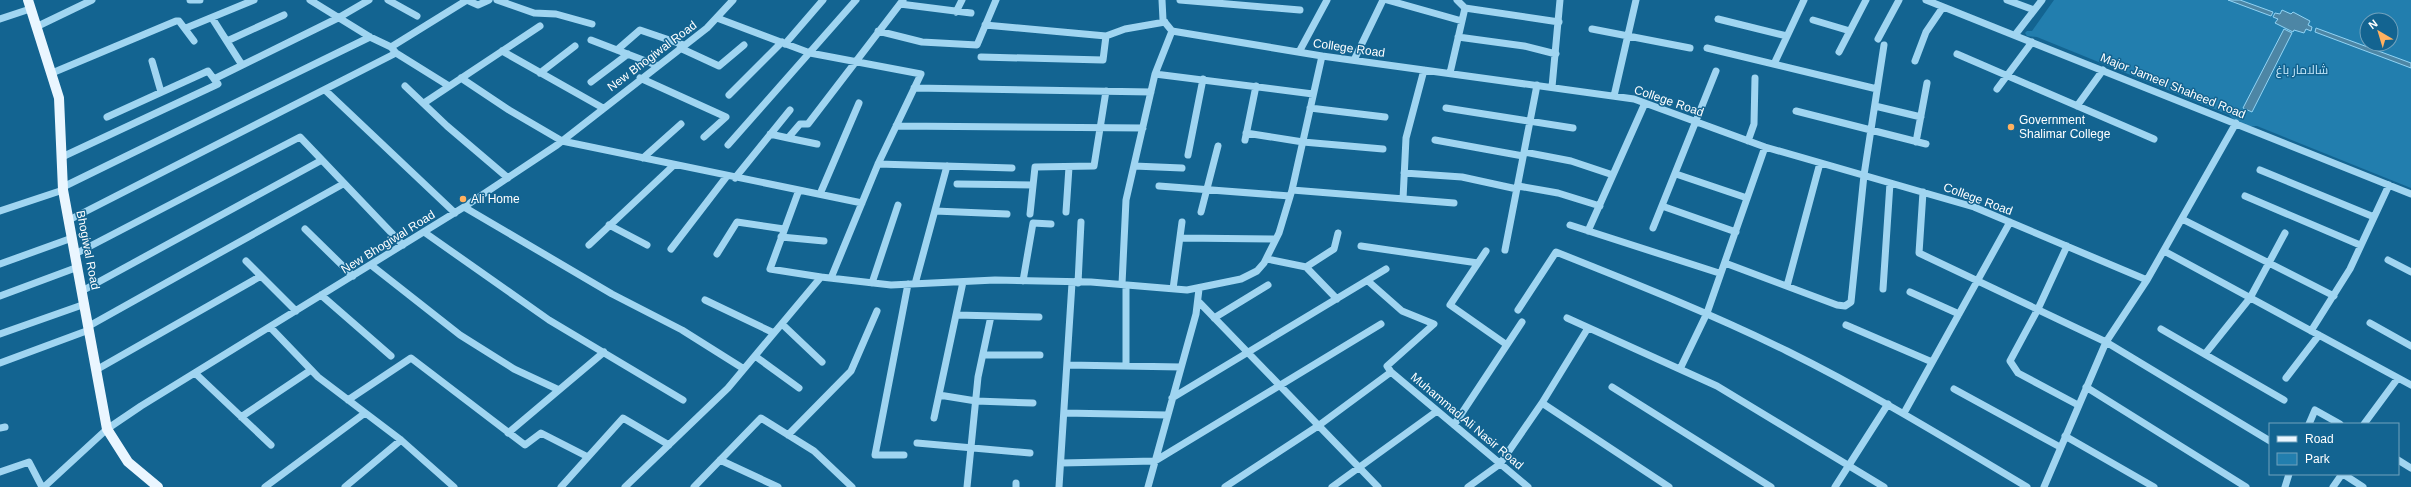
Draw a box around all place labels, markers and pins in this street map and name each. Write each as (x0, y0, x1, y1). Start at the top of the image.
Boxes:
place label: Government Shalimar College (2019, 113, 2111, 141)
marker: Government Shalimar College (2006, 122, 2016, 132)
place label: Ali Home (471, 192, 520, 206)
marker: Ali Home (458, 194, 468, 204)

